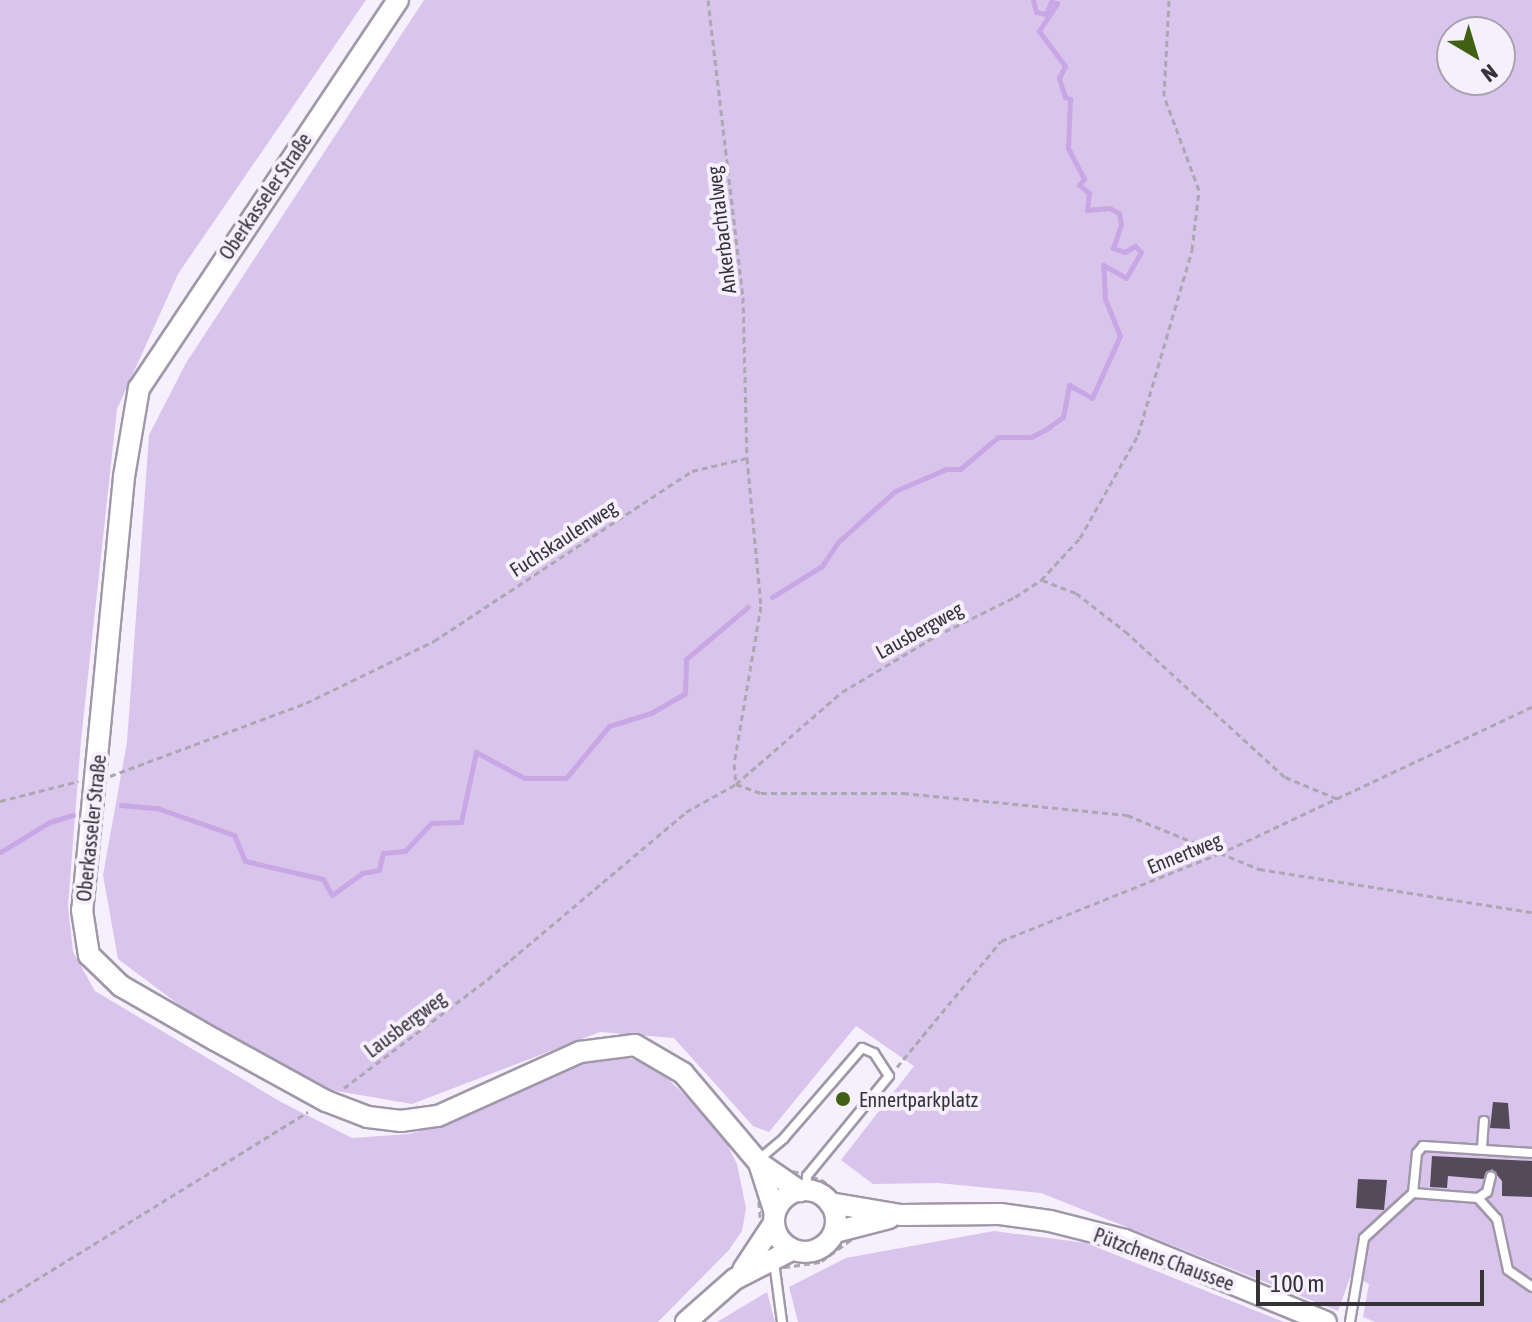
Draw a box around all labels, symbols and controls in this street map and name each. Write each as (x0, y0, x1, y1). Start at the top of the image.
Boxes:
north arrow (1436, 16, 1516, 96)
text: N (1476, 59, 1503, 88)
street label: Oberkasseler Straße (214, 128, 316, 264)
street label: Ankerbachtalweg (701, 165, 741, 295)
street label: Fuchskaulenweg (505, 495, 621, 581)
street label: Lausbergweg (871, 596, 967, 664)
street label: Oberkasseler Straße (71, 753, 111, 903)
street label: Ennertweg (1143, 827, 1225, 879)
street label: Lausbergweg (360, 986, 450, 1062)
place label: Ennertparkplatz (859, 1087, 978, 1111)
marker: Ennertparkplatz (834, 1090, 852, 1108)
street label: Pützchens Chaussee (1090, 1222, 1238, 1296)
scale bar (1260, 1254, 1488, 1304)
text: 100 m (1270, 1270, 1324, 1297)

